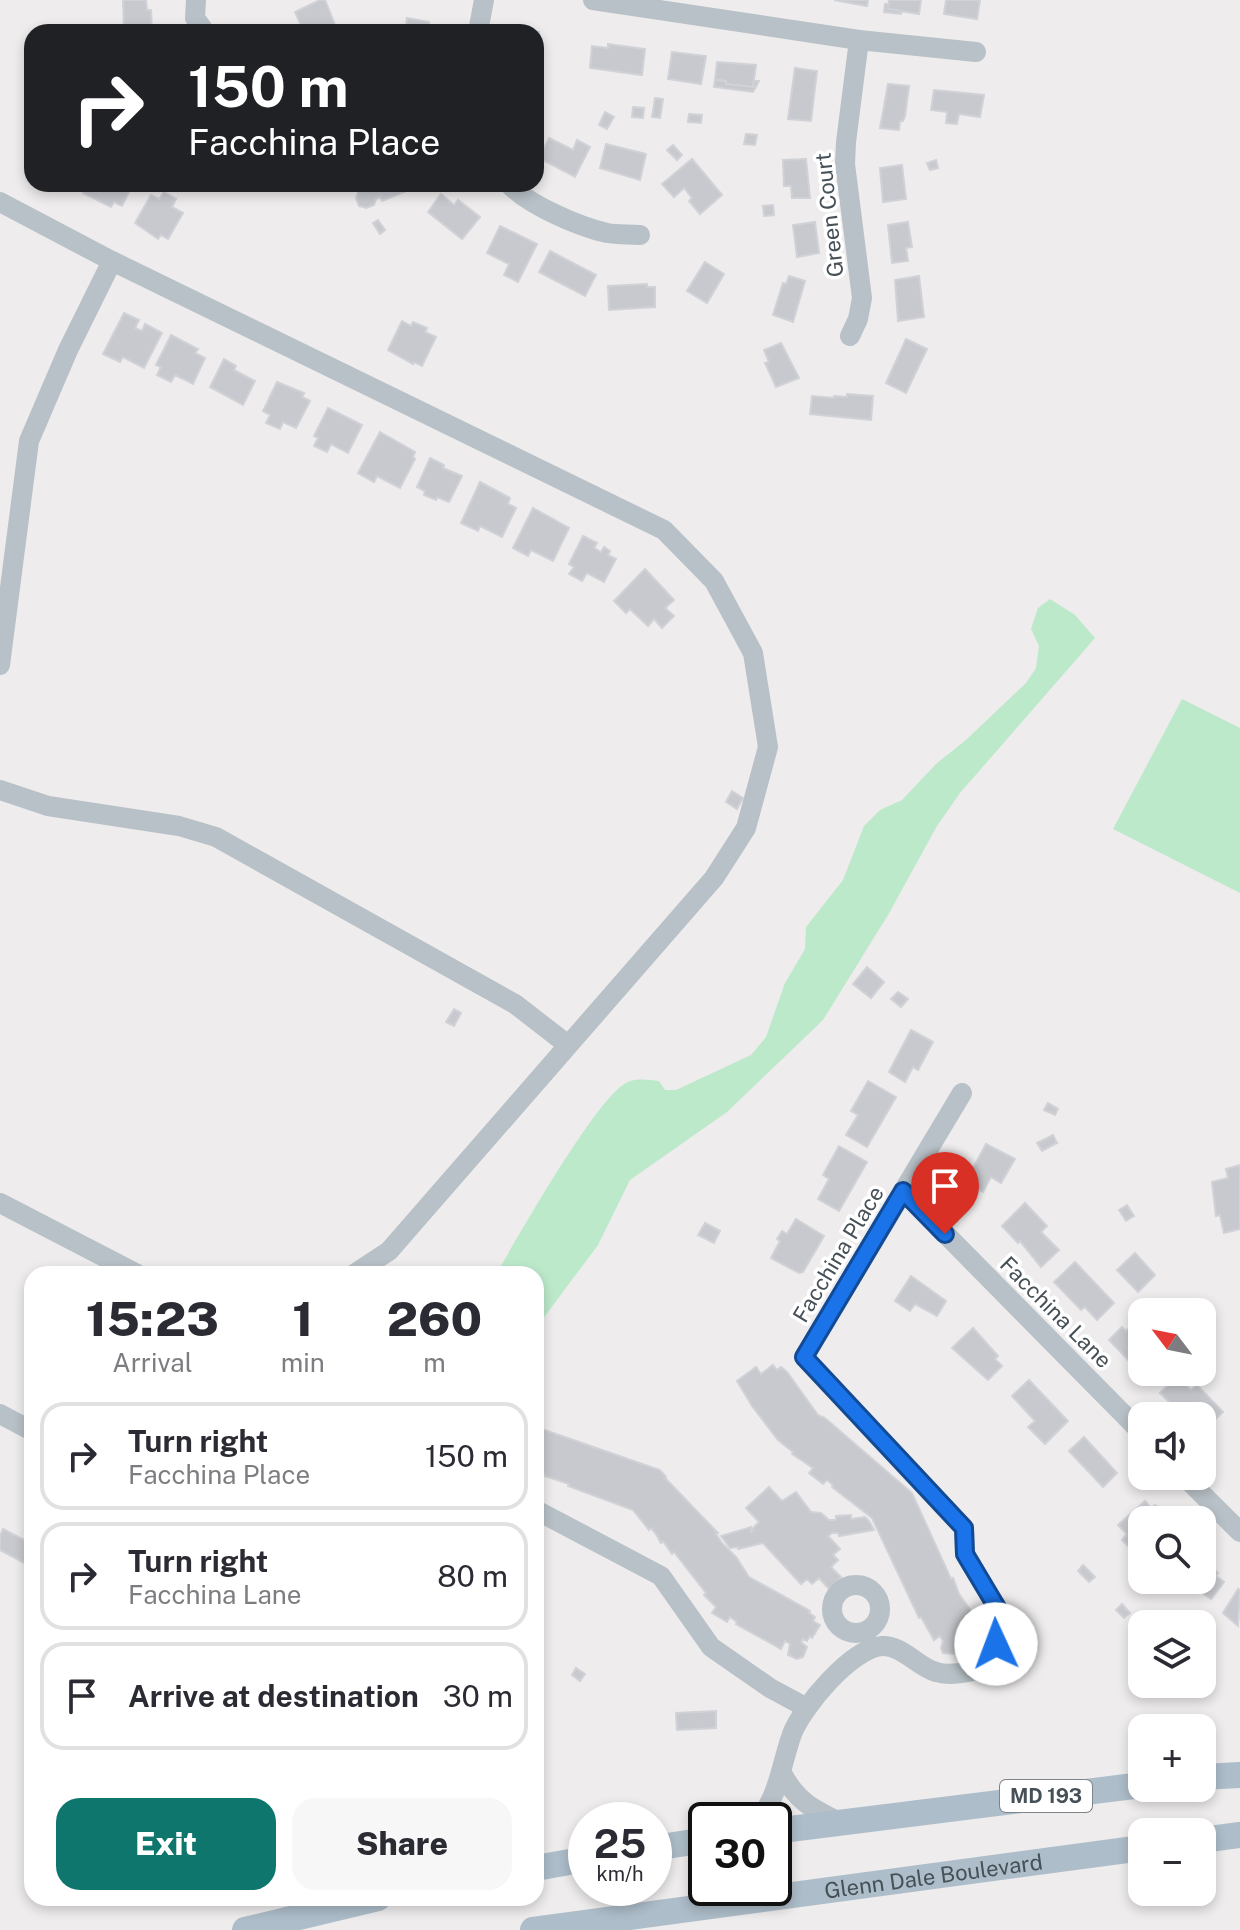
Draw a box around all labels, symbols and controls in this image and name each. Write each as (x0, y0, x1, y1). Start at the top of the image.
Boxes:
text: 150 m (188, 54, 349, 120)
icon: right (56, 56, 160, 160)
text: Facchina Place (188, 121, 440, 163)
street label: Green Court (810, 152, 848, 278)
pin (911, 1152, 979, 1234)
icon: arrive (923, 1164, 967, 1208)
street label: Facchina Place (787, 1181, 889, 1327)
street label: Facchina Lane (995, 1251, 1117, 1373)
text: 15:23 (86, 1290, 219, 1347)
text: 1 (292, 1290, 313, 1347)
text: 260 (387, 1290, 482, 1347)
north arrow (1128, 1298, 1216, 1386)
map controls (1128, 1298, 1216, 1906)
text: Arrival (112, 1347, 193, 1378)
text: min (281, 1347, 325, 1378)
text: m (423, 1347, 446, 1378)
button: sound (1128, 1402, 1216, 1490)
text: Turn right (128, 1423, 268, 1459)
icon: right (60, 1434, 104, 1478)
text: 150 m (425, 1438, 508, 1474)
text: Facchina Place (128, 1459, 310, 1490)
button: search (1128, 1506, 1216, 1594)
text: Turn right (128, 1543, 268, 1579)
icon: right (60, 1554, 104, 1598)
text: 80 m (437, 1558, 508, 1594)
text: Facchina Lane (128, 1579, 302, 1610)
position arrow (954, 1602, 1038, 1686)
button: layers (1128, 1610, 1216, 1698)
icon: arrive (60, 1674, 104, 1718)
text: Arrive at destination (128, 1678, 419, 1714)
text: 30 m (443, 1678, 513, 1714)
button: + (1128, 1714, 1216, 1802)
road number: MD 193 (1000, 1780, 1092, 1812)
button: Exit (56, 1798, 276, 1890)
button: Share (292, 1798, 512, 1890)
speed limit sign: 30 (688, 1802, 792, 1906)
button: − (1128, 1818, 1216, 1906)
text: 25 (594, 1820, 646, 1867)
street label: Glenn Dale Boulevard (823, 1849, 1044, 1904)
text: km/h (596, 1862, 644, 1886)

